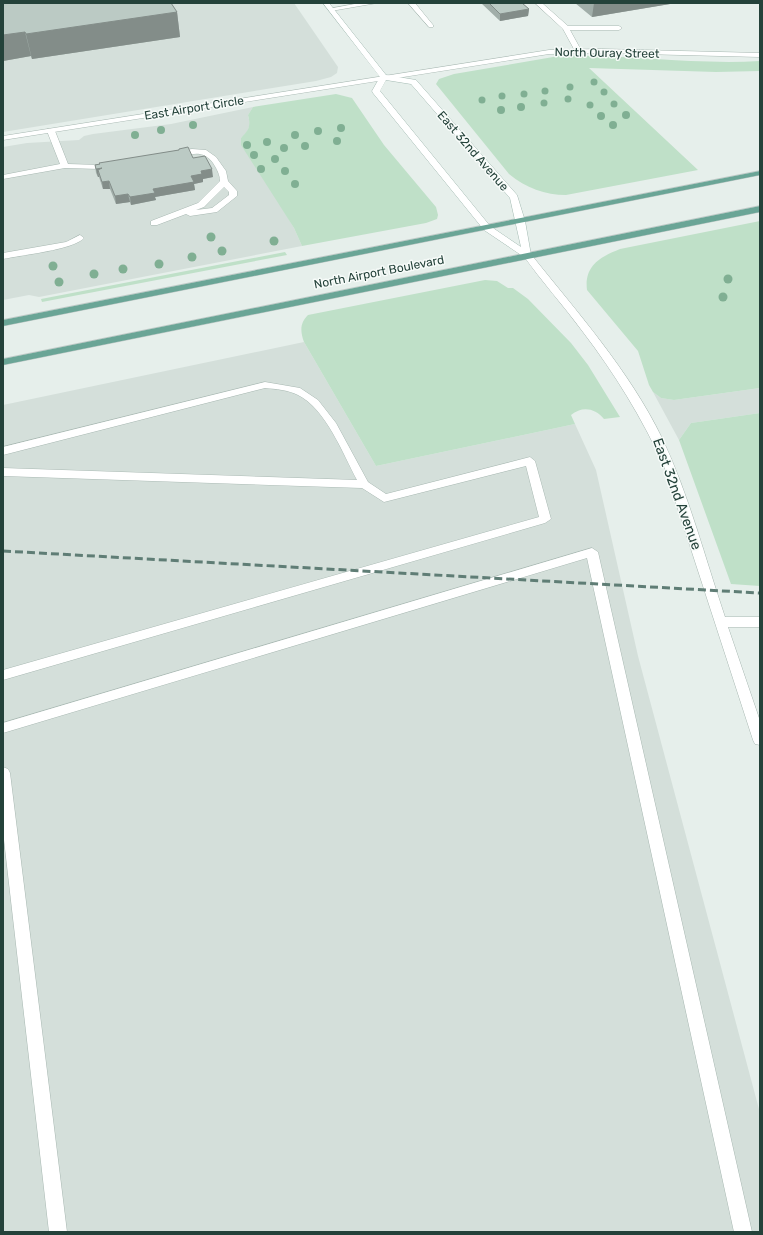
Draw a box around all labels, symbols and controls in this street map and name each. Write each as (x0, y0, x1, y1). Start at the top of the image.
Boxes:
street label: North Ouray Street (554, 45, 660, 61)
street label: East Airport Circle (143, 93, 245, 123)
street label: East 32nd Avenue (435, 108, 512, 194)
street label: North Airport Boulevard (313, 253, 445, 291)
street label: East 32nd Avenue (649, 436, 705, 552)

